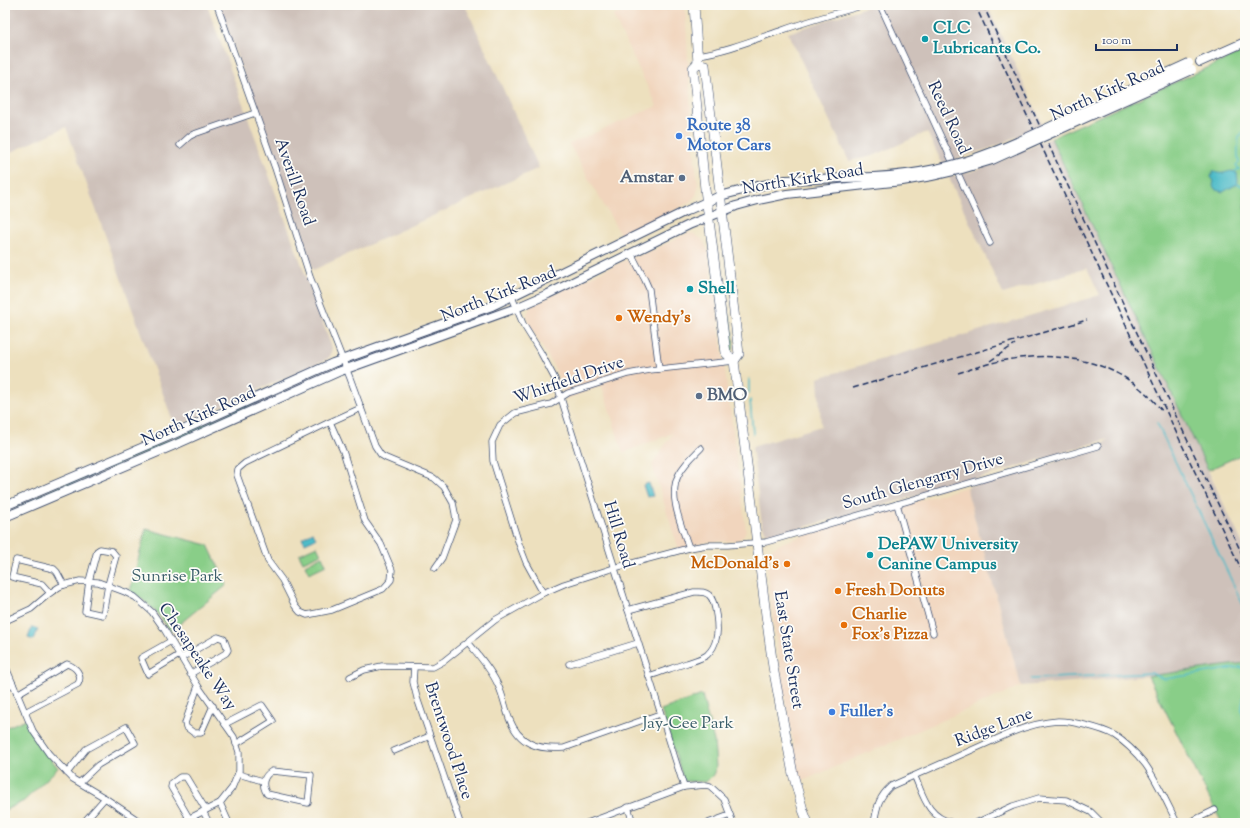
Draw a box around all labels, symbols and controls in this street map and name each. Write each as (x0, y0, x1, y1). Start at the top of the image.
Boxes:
place label: CLC Lubricants Co. (933, 17, 1041, 61)
scale bar (1096, 26, 1177, 52)
text: 100 m (1102, 32, 1131, 50)
marker: CLC Lubricants Co. (920, 34, 930, 44)
street label: North Kirk Road (1047, 56, 1169, 128)
street label: Reed Road (920, 77, 976, 159)
place label: Route 38 Motor Cars (687, 114, 771, 158)
marker: Route 38 Motor Cars (674, 131, 684, 141)
street label: Averill Road (268, 135, 320, 230)
street label: North Kirk Road (740, 158, 866, 201)
place label: Amstar (620, 166, 675, 190)
marker: Amstar (677, 173, 687, 183)
street label: North Kirk Road (438, 261, 561, 329)
place label: Shell (698, 277, 736, 301)
marker: Shell (685, 284, 695, 294)
place label: Wendy's (627, 306, 691, 330)
marker: Wendy's (614, 313, 624, 323)
street label: Whitfield Drive (511, 351, 627, 411)
street label: North Kirk Road (138, 381, 260, 453)
place label: BMO (707, 384, 748, 408)
marker: BMO (694, 391, 704, 401)
street label: South Glengarry Drive (840, 447, 1006, 516)
street label: Hill Road (596, 498, 640, 572)
place label: DePAW University Canine Campus (878, 533, 1019, 577)
marker: DePAW University Canine Campus (865, 550, 875, 560)
place label: McDonald's (691, 552, 779, 576)
marker: McDonald's (782, 559, 792, 569)
park label: Sunrise Park (131, 565, 223, 589)
place label: Fresh Donuts (846, 579, 945, 603)
marker: Fresh Donuts (833, 586, 843, 596)
street label: East State Street (767, 589, 809, 711)
street label: Chesapeake Way (152, 598, 242, 716)
place label: Charlie Fox's Pizza (852, 603, 929, 647)
marker: Charlie Fox's Pizza (839, 620, 849, 630)
street label: Brentwood Place (418, 679, 478, 803)
place label: Fuller's (840, 700, 894, 724)
street label: Ridge Lane (951, 702, 1037, 754)
marker: Fuller's (827, 707, 837, 717)
park label: Jay-Cee Park (641, 712, 734, 736)

